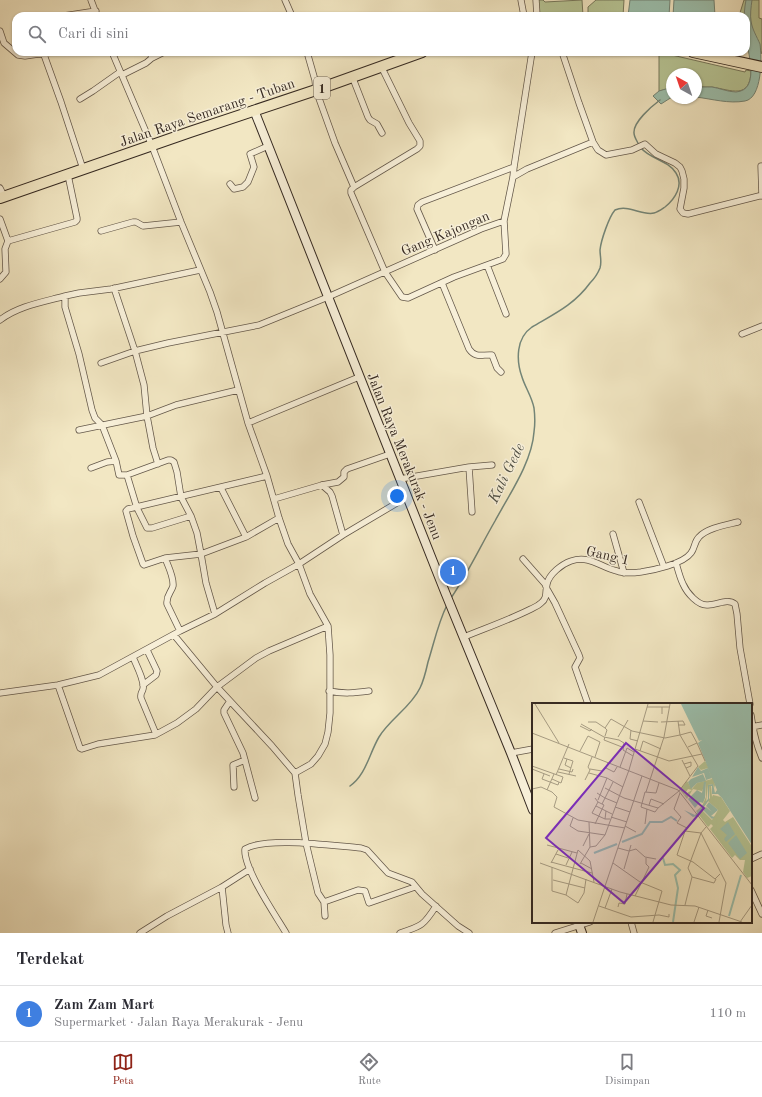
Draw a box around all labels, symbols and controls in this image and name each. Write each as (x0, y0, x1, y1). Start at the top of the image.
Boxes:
search box (12, 12, 750, 56)
icon: search (26, 23, 48, 45)
text: Cari di sini (58, 27, 129, 42)
north arrow (666, 68, 702, 104)
street label: Jalan Raya Semarang - Tuban (118, 76, 297, 150)
road number: 1 (314, 77, 330, 99)
street label: Gang Kajongan (399, 209, 492, 259)
street label: Jalan Raya Merakurak - Jenu (364, 371, 444, 542)
water label: Kali Gede (486, 441, 528, 507)
your location (387, 486, 407, 506)
street label: Gang 1 (585, 544, 631, 568)
pin: 1 (440, 557, 466, 587)
inset map (532, 703, 752, 923)
text: Terdekat (16, 951, 84, 968)
text: Zam Zam Mart (54, 998, 154, 1013)
text: 1 (25, 1007, 33, 1020)
text: 110 m (709, 1007, 746, 1020)
text: Supermarket · Jalan Raya Merakurak - Jenu (54, 1016, 303, 1029)
tab: Peta (112, 1051, 134, 1089)
tab: Rute (358, 1051, 381, 1089)
tab: Disimpan (605, 1051, 650, 1089)

